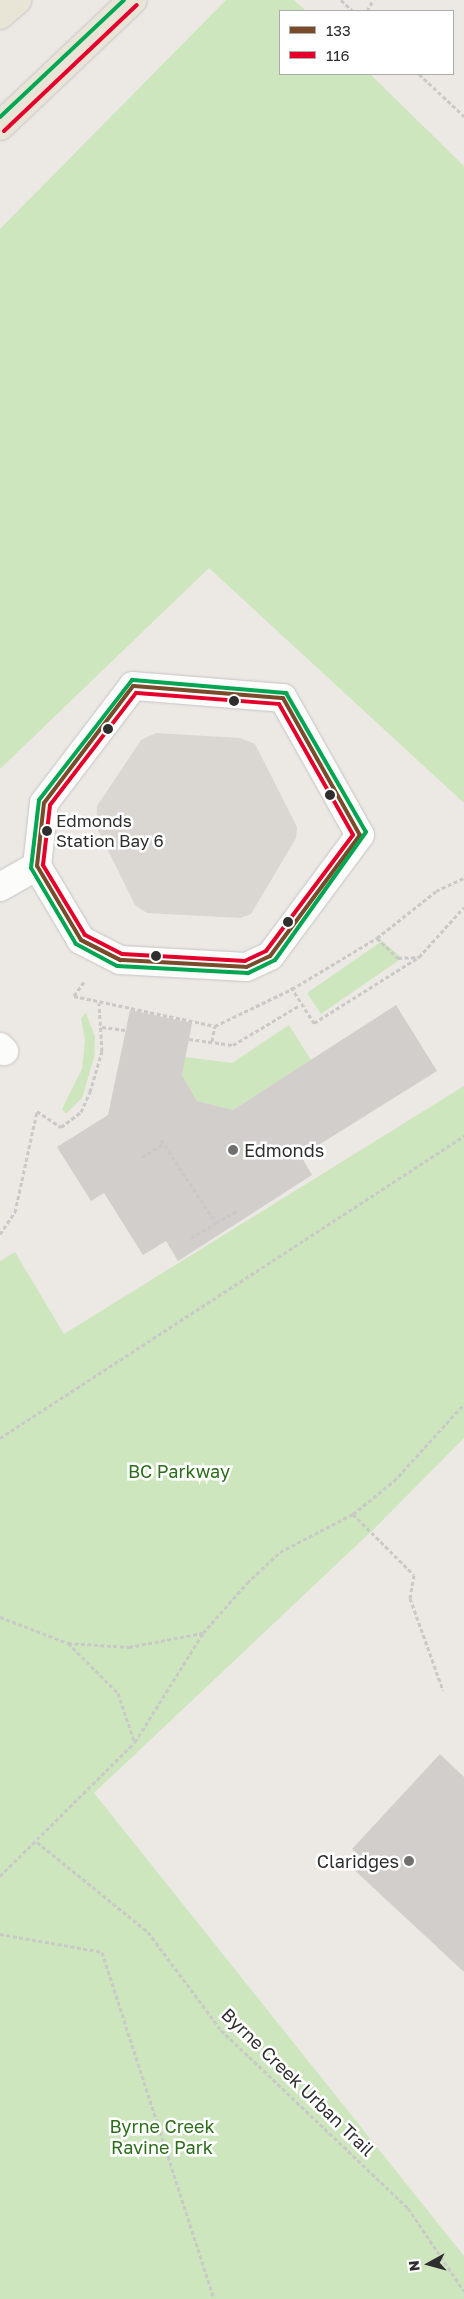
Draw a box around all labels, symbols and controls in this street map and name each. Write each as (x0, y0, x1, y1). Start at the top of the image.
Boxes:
legend (279, 10, 454, 75)
text: 133 (326, 21, 351, 39)
text: 116 (326, 46, 350, 64)
unlabelled marker (229, 696, 239, 706)
unlabelled marker (103, 724, 113, 734)
unlabelled marker (325, 790, 335, 800)
place label: Edmonds Station Bay 6 (56, 811, 164, 851)
marker: Edmonds Station Bay 6 (42, 826, 52, 836)
unlabelled marker (283, 917, 293, 927)
unlabelled marker (151, 951, 161, 961)
place label: Edmonds (244, 1139, 324, 1161)
marker: Edmonds (226, 1143, 240, 1157)
park label: BC Parkway (128, 1460, 230, 1482)
place label: Claridges (317, 1850, 399, 1872)
marker: Claridges (403, 1855, 415, 1867)
street label: Byrne Creek Urban Trail (217, 2003, 379, 2161)
park label: Byrne Creek Ravine Park (109, 2116, 215, 2158)
north arrow (404, 2239, 454, 2289)
text: N (405, 2260, 423, 2272)

